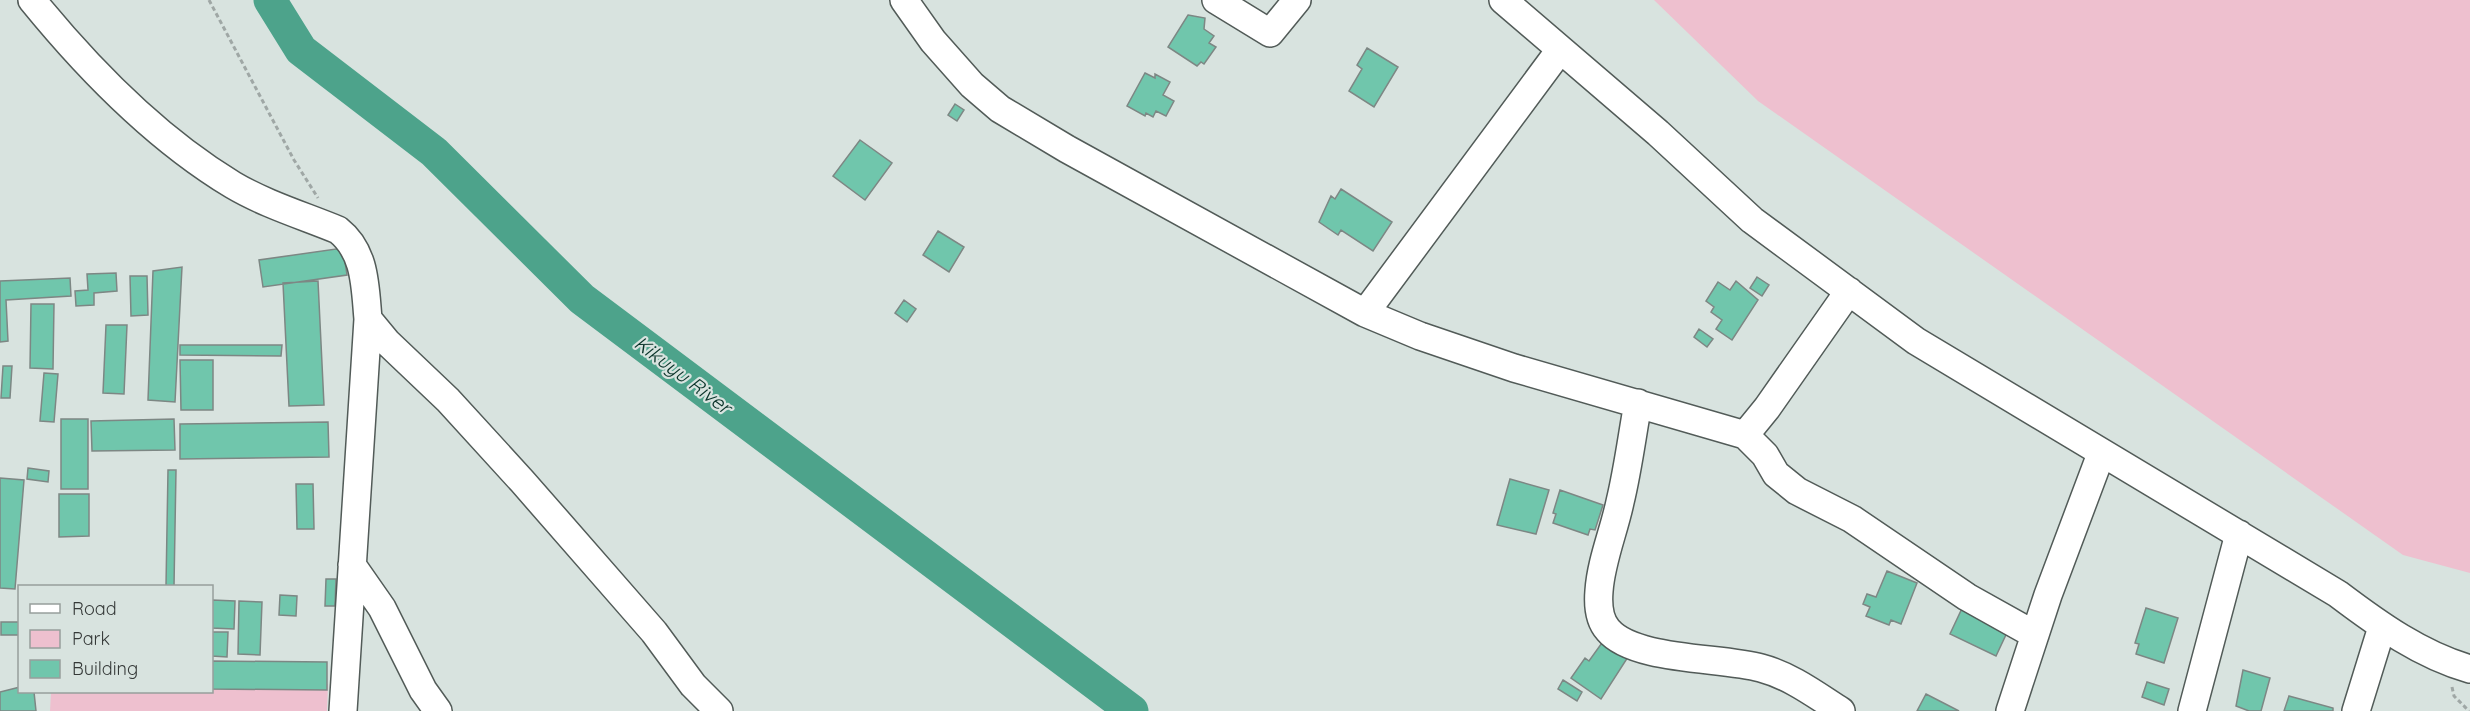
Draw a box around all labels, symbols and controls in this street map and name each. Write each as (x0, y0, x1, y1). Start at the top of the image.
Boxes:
water label: Kikuyu River (630, 330, 739, 421)
legend (18, 585, 213, 693)
text: Road (72, 597, 117, 620)
text: Park (72, 627, 110, 650)
text: Building (72, 657, 138, 680)

